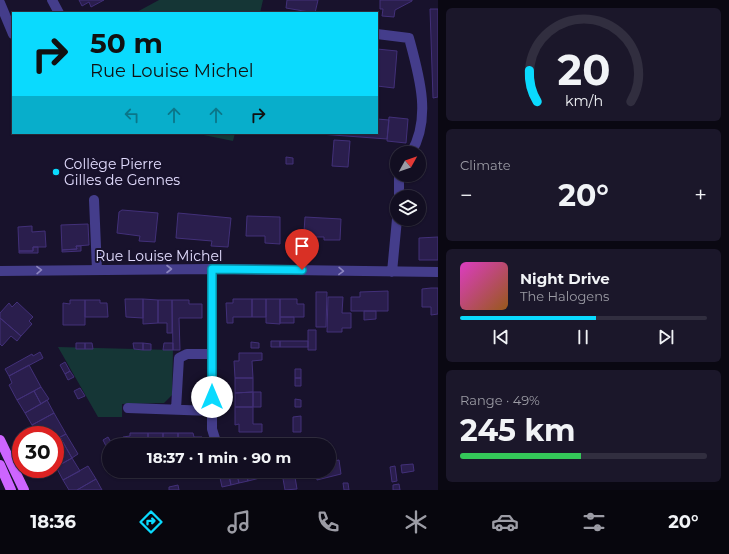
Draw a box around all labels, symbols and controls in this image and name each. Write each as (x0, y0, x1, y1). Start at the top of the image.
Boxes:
text: 50 m (90, 26, 163, 60)
icon: right (24, 28, 76, 80)
text: 20 (557, 45, 610, 95)
text: Rue Louise Michel (90, 60, 254, 82)
text: km/h (564, 92, 603, 110)
icon: left (121, 104, 143, 126)
icon: ahead (163, 104, 185, 126)
icon: ahead (205, 104, 227, 126)
icon: right (247, 104, 269, 126)
north arrow (390, 146, 426, 182)
map controls (390, 146, 426, 226)
place label: Collège Pierre Gilles de Gennes (64, 155, 180, 189)
text: Climate (460, 157, 511, 173)
marker: Collège Pierre Gilles de Gennes (51, 167, 61, 177)
text: 20° (558, 177, 609, 214)
text: − (460, 182, 473, 209)
text: + (694, 182, 707, 209)
button: layers (390, 190, 426, 226)
pin (285, 229, 319, 270)
icon: arrive (291, 235, 313, 257)
street label: Rue Louise Michel (95, 247, 223, 265)
one-way arrow (166, 265, 172, 273)
one-way arrow (36, 266, 42, 274)
one-way arrow (338, 267, 344, 275)
text: Night Drive (520, 269, 610, 288)
text: The Halogens (520, 288, 609, 304)
icon: previous (490, 326, 512, 348)
icon: pause (572, 326, 594, 348)
icon: next (655, 326, 677, 348)
position arrow (191, 376, 233, 418)
text: Range · 49% (460, 392, 540, 408)
text: 245 km (460, 412, 575, 449)
speed limit sign: 30 (12, 426, 64, 478)
text: 18:37 · 1 min · 90 m (147, 448, 291, 467)
icon: directions (137, 508, 165, 536)
icon: music (225, 508, 253, 536)
icon: phone (314, 508, 342, 536)
icon: climate (402, 508, 430, 536)
icon: car (491, 508, 519, 536)
icon: filters (580, 508, 608, 536)
text: 18:36 (30, 511, 76, 533)
text: 20° (668, 511, 699, 533)

